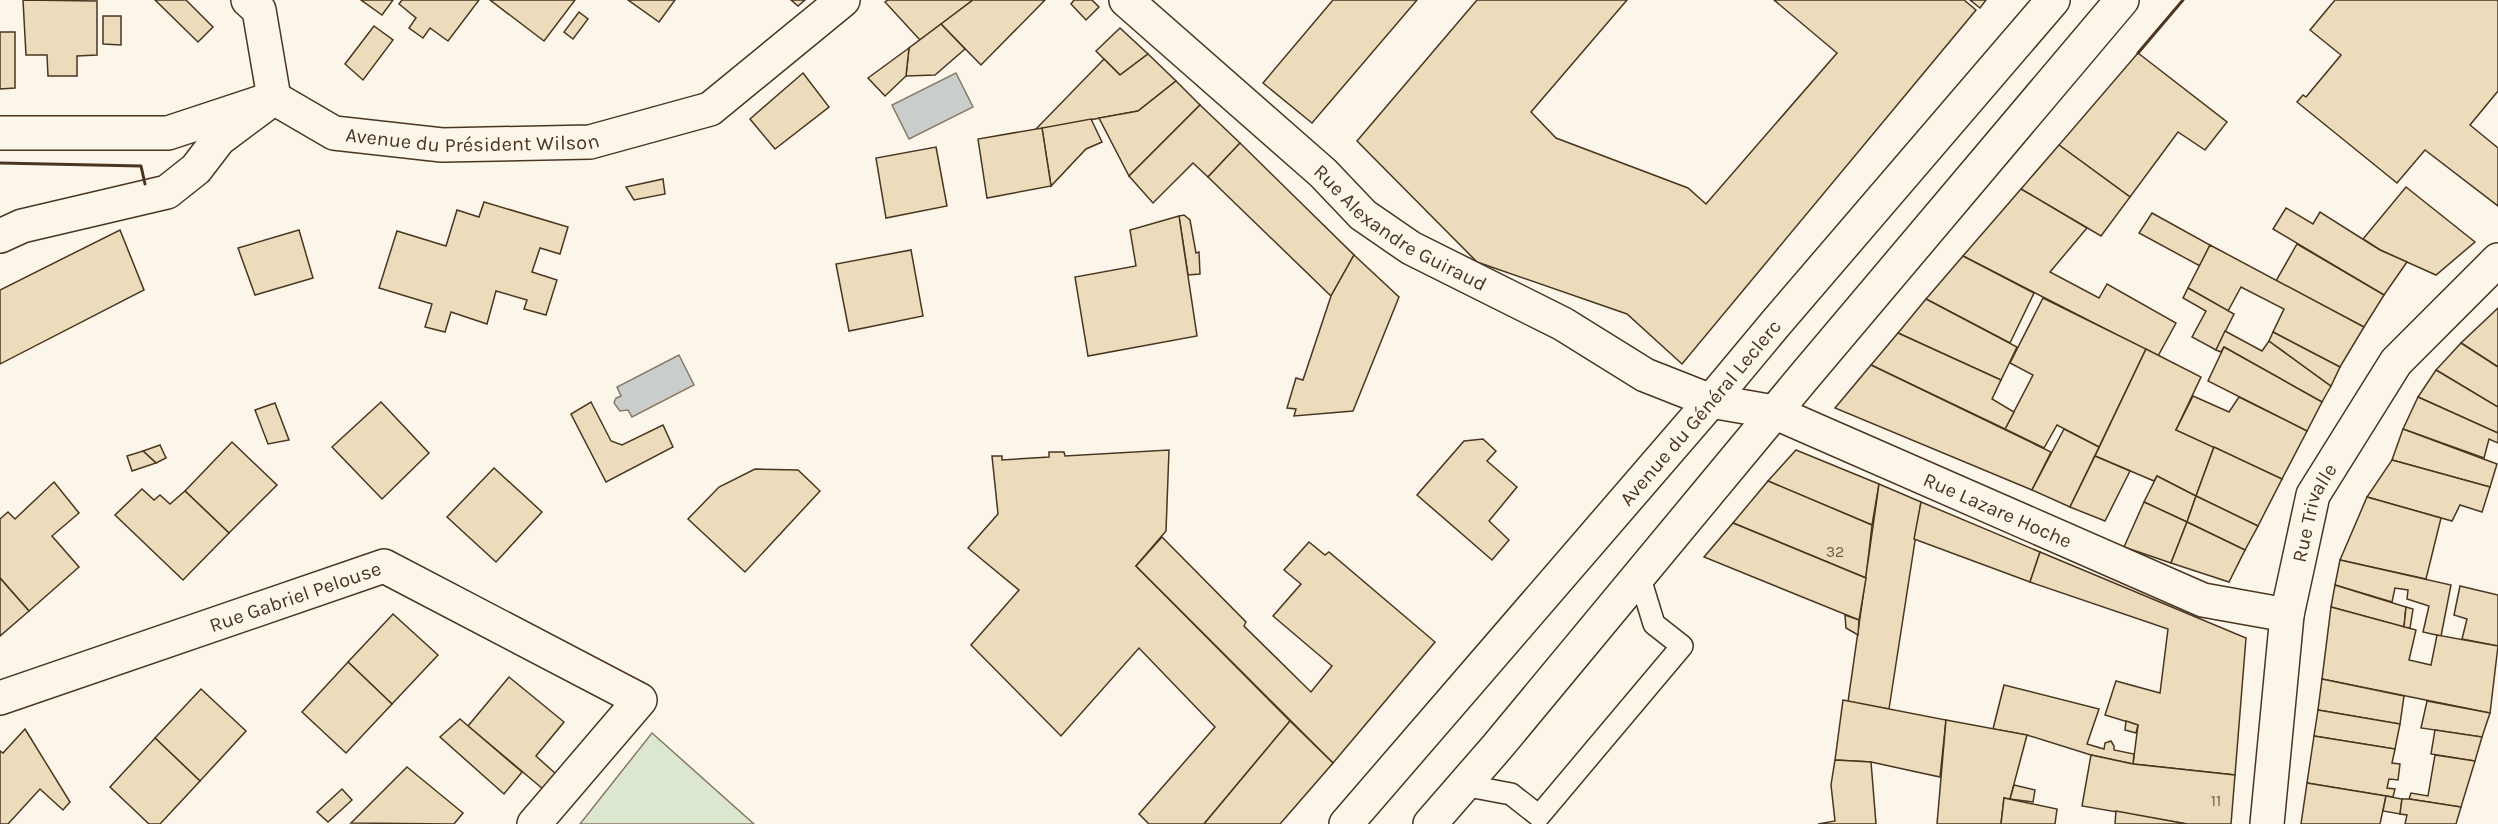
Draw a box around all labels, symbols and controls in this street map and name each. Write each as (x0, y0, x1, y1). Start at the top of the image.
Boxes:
street label: Avenue du Président Wilson (345, 123, 602, 157)
street label: Rue Alexandre Guiraud (1309, 159, 1491, 296)
street label: Avenue du Général Leclerc (1615, 315, 1786, 510)
street label: Rue Trivalle (2287, 459, 2341, 564)
street label: Rue Lazare Hoche (1920, 467, 2075, 553)
house number: 32 (1826, 542, 1844, 561)
street label: Rue Gabriel Pelouse (206, 556, 384, 637)
house number: 11 (2211, 791, 2221, 810)

